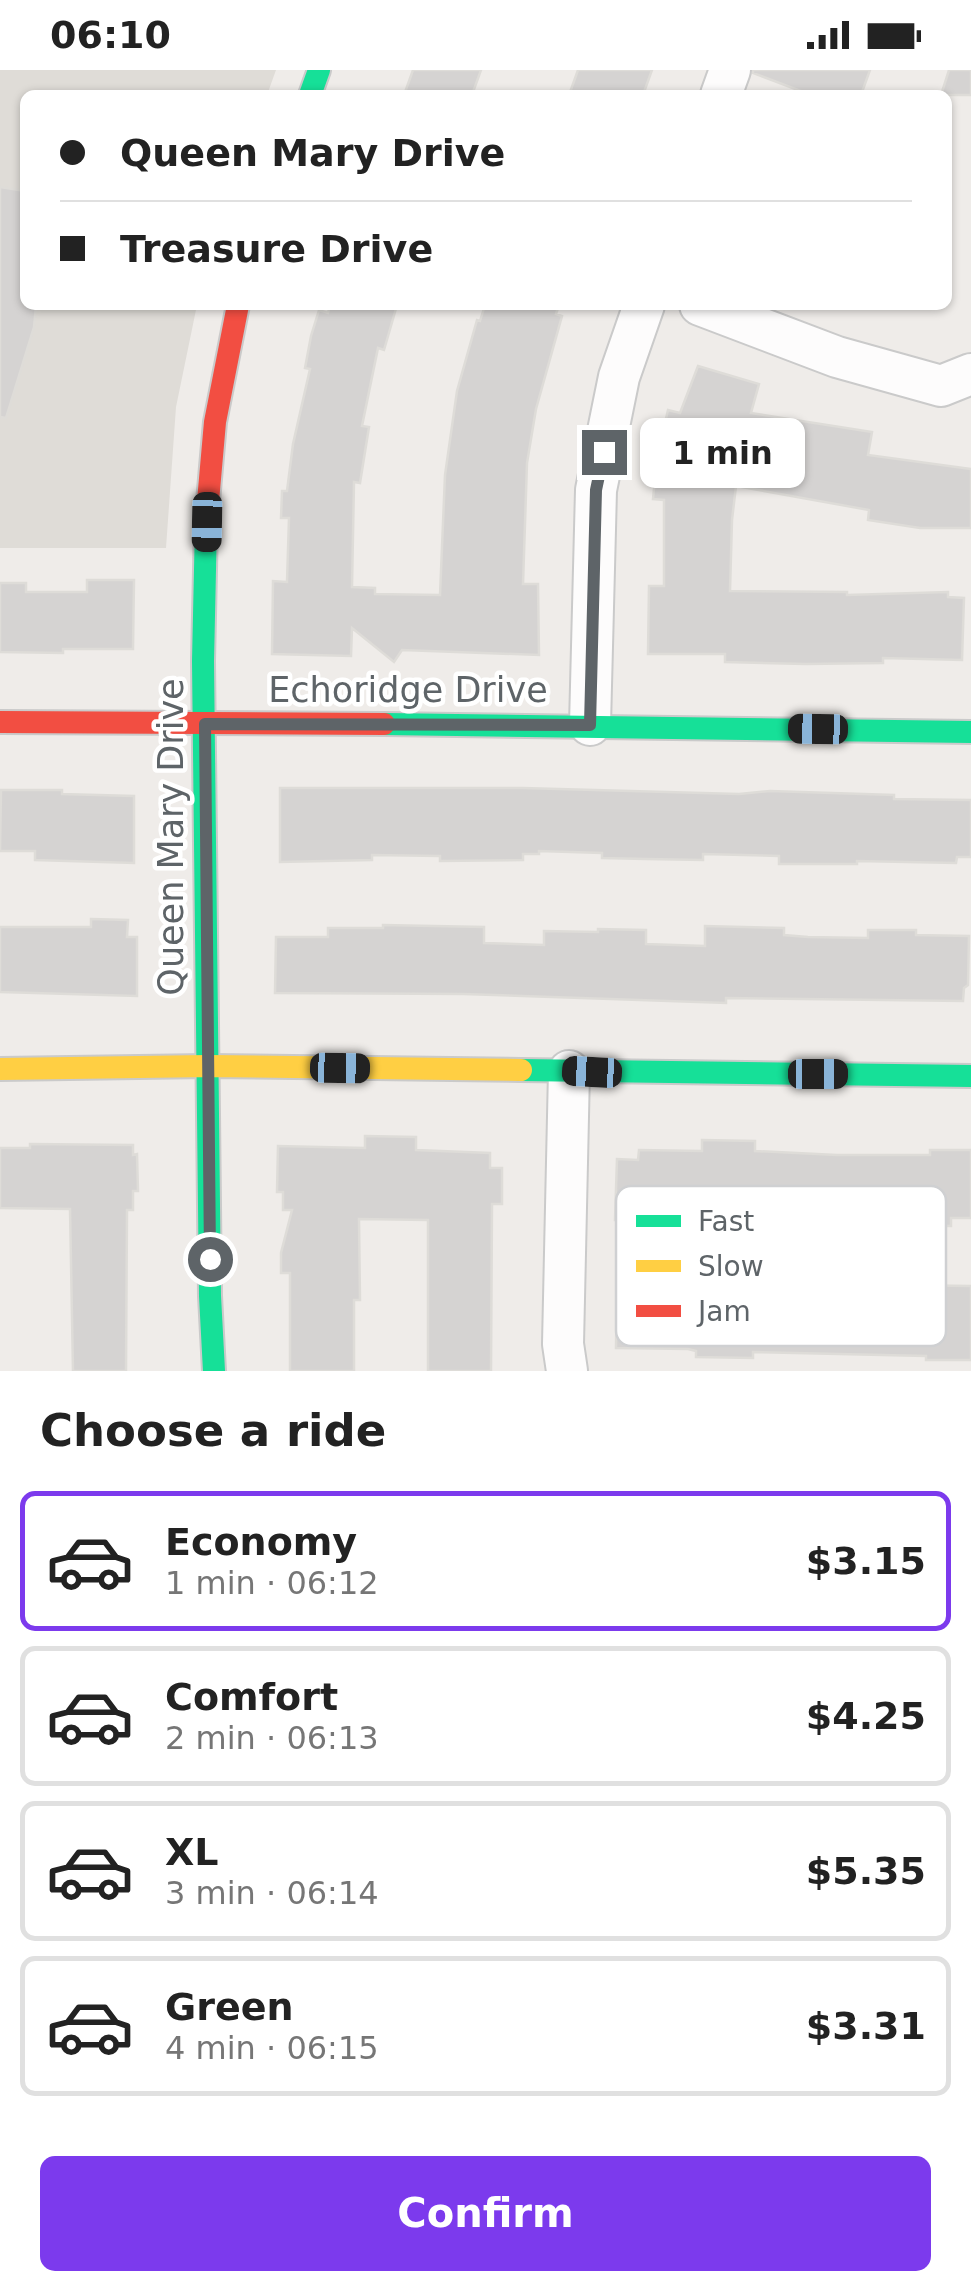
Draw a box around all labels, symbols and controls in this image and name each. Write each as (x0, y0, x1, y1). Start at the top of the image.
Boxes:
text: 06:10 (50, 13, 171, 57)
text: Queen Mary Drive (120, 131, 505, 175)
text: Treasure Drive (120, 227, 433, 271)
callout: 1 min (639, 417, 804, 487)
route end (582, 430, 627, 475)
text: 1 min (672, 434, 773, 472)
car (191, 492, 223, 552)
street label: Echoridge Drive (268, 670, 548, 710)
street label: Queen Mary Drive (151, 678, 191, 996)
car (788, 713, 848, 745)
car (310, 1052, 370, 1084)
car (561, 1055, 623, 1089)
car (788, 1059, 848, 1089)
legend (616, 1186, 946, 1346)
text: Fast (698, 1205, 754, 1238)
route start (188, 1237, 233, 1282)
text: Slow (698, 1250, 764, 1283)
text: Jam (696, 1295, 751, 1328)
text: Choose a ride (40, 1404, 386, 1457)
icon: car (45, 1516, 135, 1606)
text: Economy (165, 1520, 357, 1564)
text: $3.15 (806, 1539, 926, 1583)
text: 1 min · 06:12 (165, 1564, 379, 1602)
icon: car (45, 1671, 135, 1761)
text: Comfort (165, 1675, 338, 1719)
text: $4.25 (806, 1694, 926, 1738)
text: 2 min · 06:13 (165, 1719, 379, 1757)
icon: car (45, 1826, 135, 1916)
text: XL (165, 1830, 219, 1874)
text: $5.35 (806, 1849, 926, 1893)
text: 3 min · 06:14 (165, 1874, 379, 1912)
icon: car (45, 1981, 135, 2071)
text: Green (165, 1985, 294, 2029)
text: $3.31 (806, 2004, 926, 2048)
text: 4 min · 06:15 (165, 2029, 379, 2067)
button: Confirm (40, 2156, 931, 2271)

